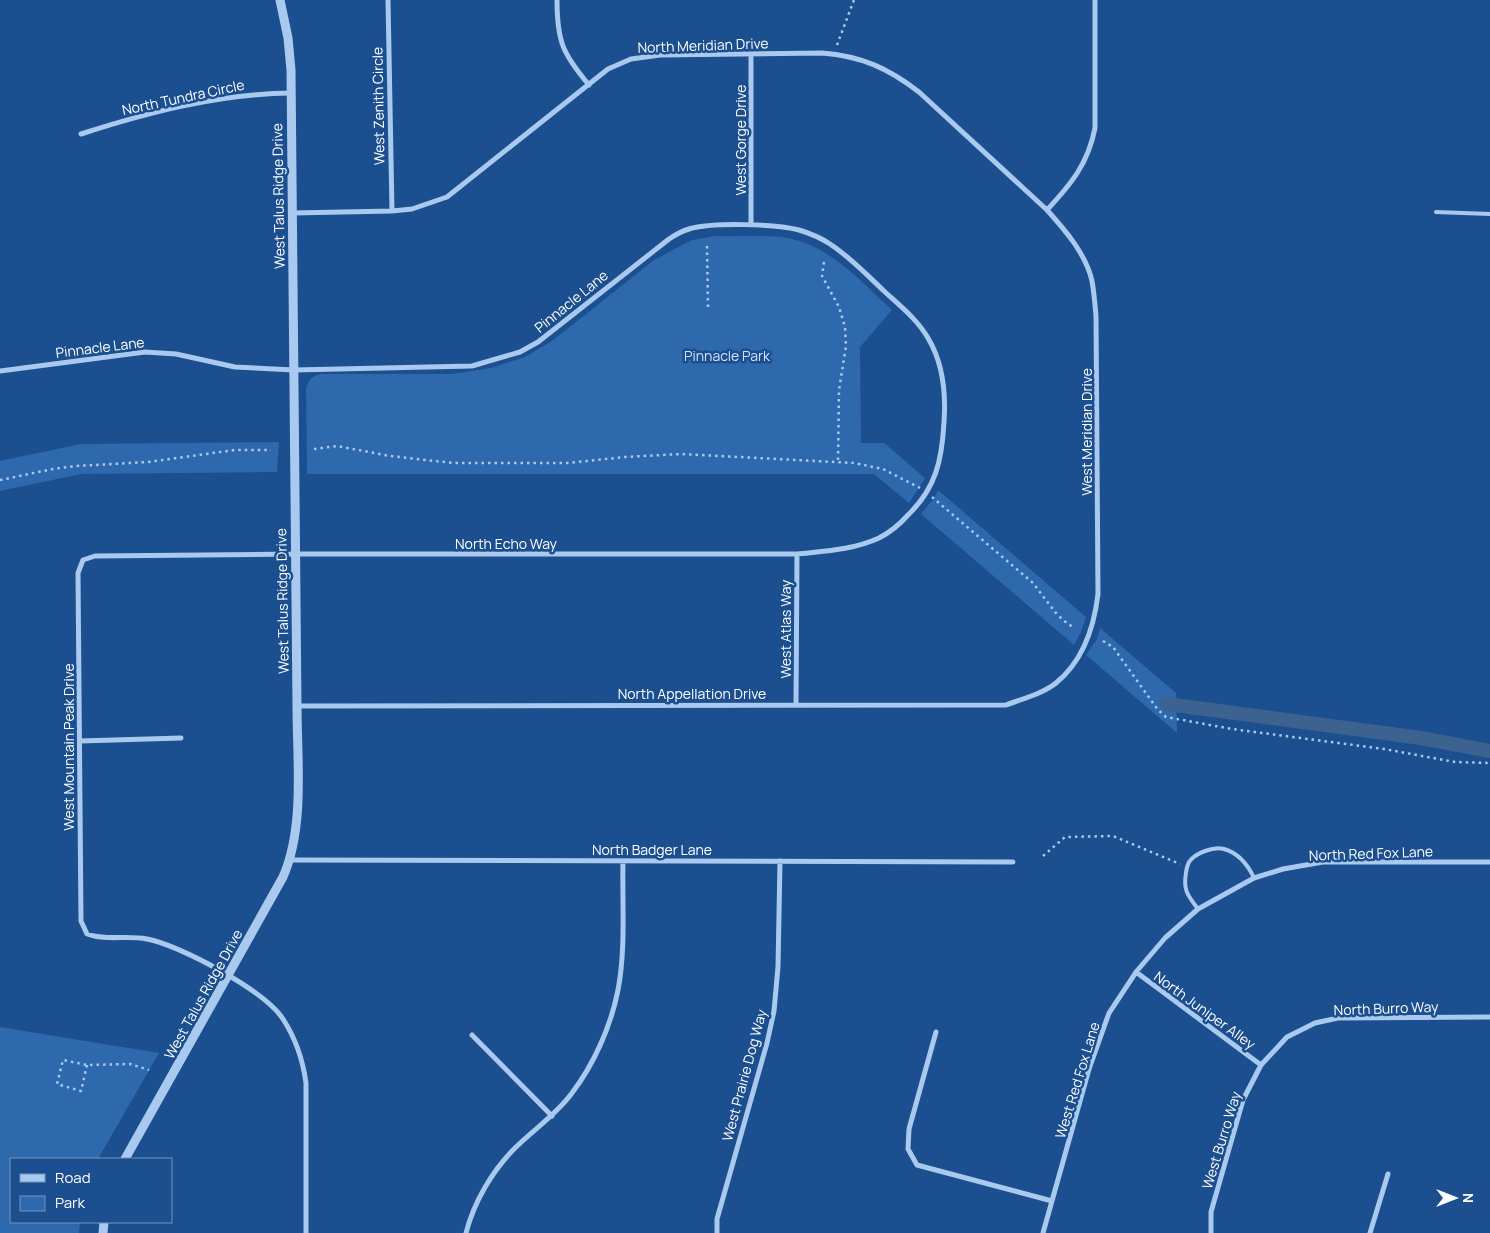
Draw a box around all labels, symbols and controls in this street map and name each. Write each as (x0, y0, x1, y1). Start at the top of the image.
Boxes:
street label: North Meridian Drive (637, 33, 769, 57)
street label: West Zenith Circle (367, 47, 389, 165)
street label: North Tundra Circle (120, 75, 246, 119)
street label: West Gorge Drive (731, 84, 750, 196)
street label: West Talus Ridge Drive (267, 123, 289, 269)
street label: Pinnacle Lane (530, 266, 612, 336)
street label: Pinnacle Lane (55, 332, 145, 362)
park label: Pinnacle Park (684, 346, 771, 365)
street label: West Meridian Drive (1077, 368, 1096, 496)
street label: West Talus Ridge Drive (271, 528, 293, 674)
street label: North Echo Way (455, 534, 558, 553)
street label: West Atlas Way (776, 579, 795, 678)
street label: West Mountain Peak Drive (59, 663, 78, 831)
street label: North Appellation Drive (618, 684, 766, 703)
street label: North Badger Lane (592, 840, 712, 859)
street label: North Red Fox Lane (1309, 841, 1433, 865)
street label: West Talus Ridge Drive (159, 926, 247, 1062)
street label: North Juniper Alley (1150, 967, 1260, 1054)
street label: North Burro Way (1333, 997, 1439, 1019)
street label: West Prairie Dog Way (717, 1006, 771, 1143)
street label: West Red Fox Lane (1050, 1019, 1104, 1141)
street label: West Burro Way (1197, 1088, 1245, 1191)
legend (10, 1158, 172, 1223)
text: Road (55, 1167, 91, 1188)
north arrow (1430, 1173, 1480, 1223)
text: Park (55, 1192, 85, 1213)
text: N (1459, 1193, 1478, 1203)

